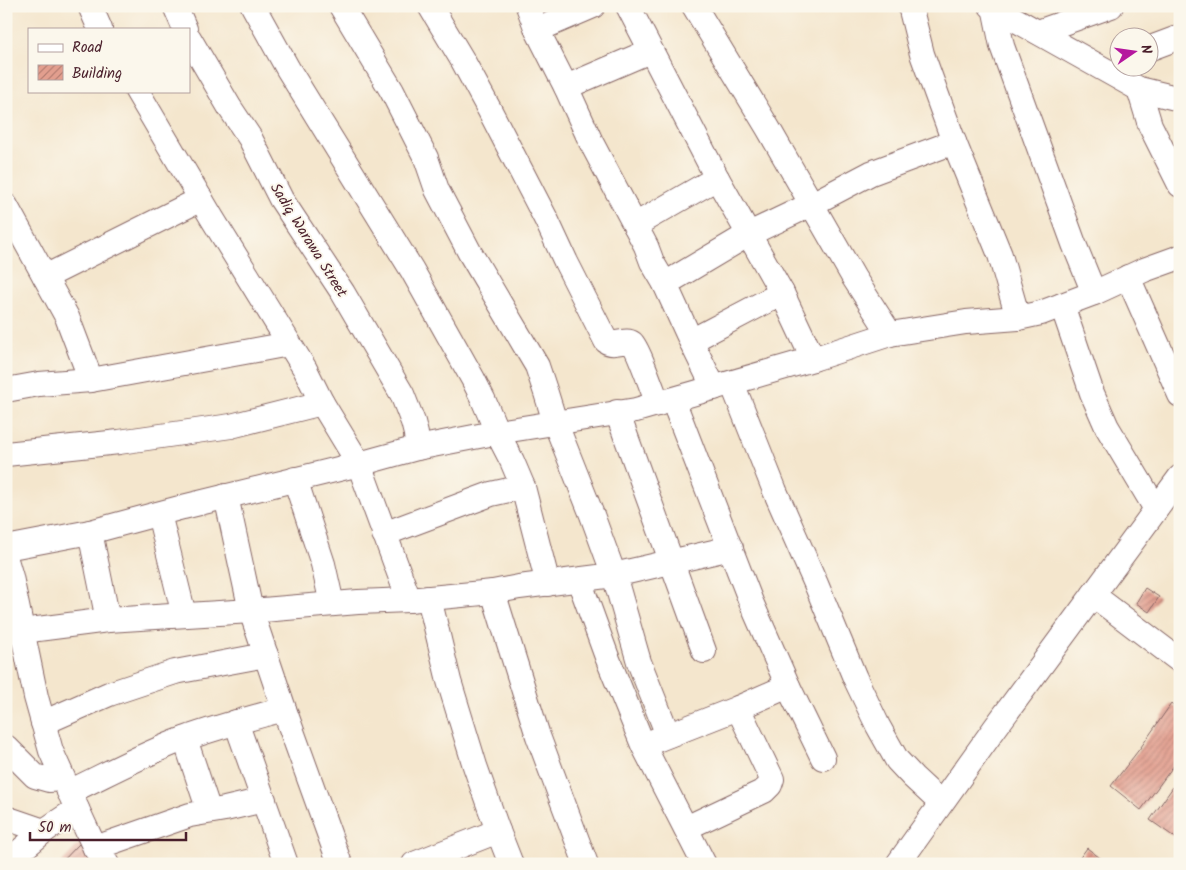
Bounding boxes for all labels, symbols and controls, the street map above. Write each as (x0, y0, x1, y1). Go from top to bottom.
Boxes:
legend (28, 28, 190, 92)
north arrow (1108, 28, 1158, 78)
text: Road (72, 36, 103, 60)
text: N (1134, 43, 1157, 56)
text: Building (72, 62, 122, 86)
street label: Sadiq Warawa Street (263, 179, 353, 303)
scale bar (30, 810, 186, 842)
text: 50 m (38, 816, 72, 840)

